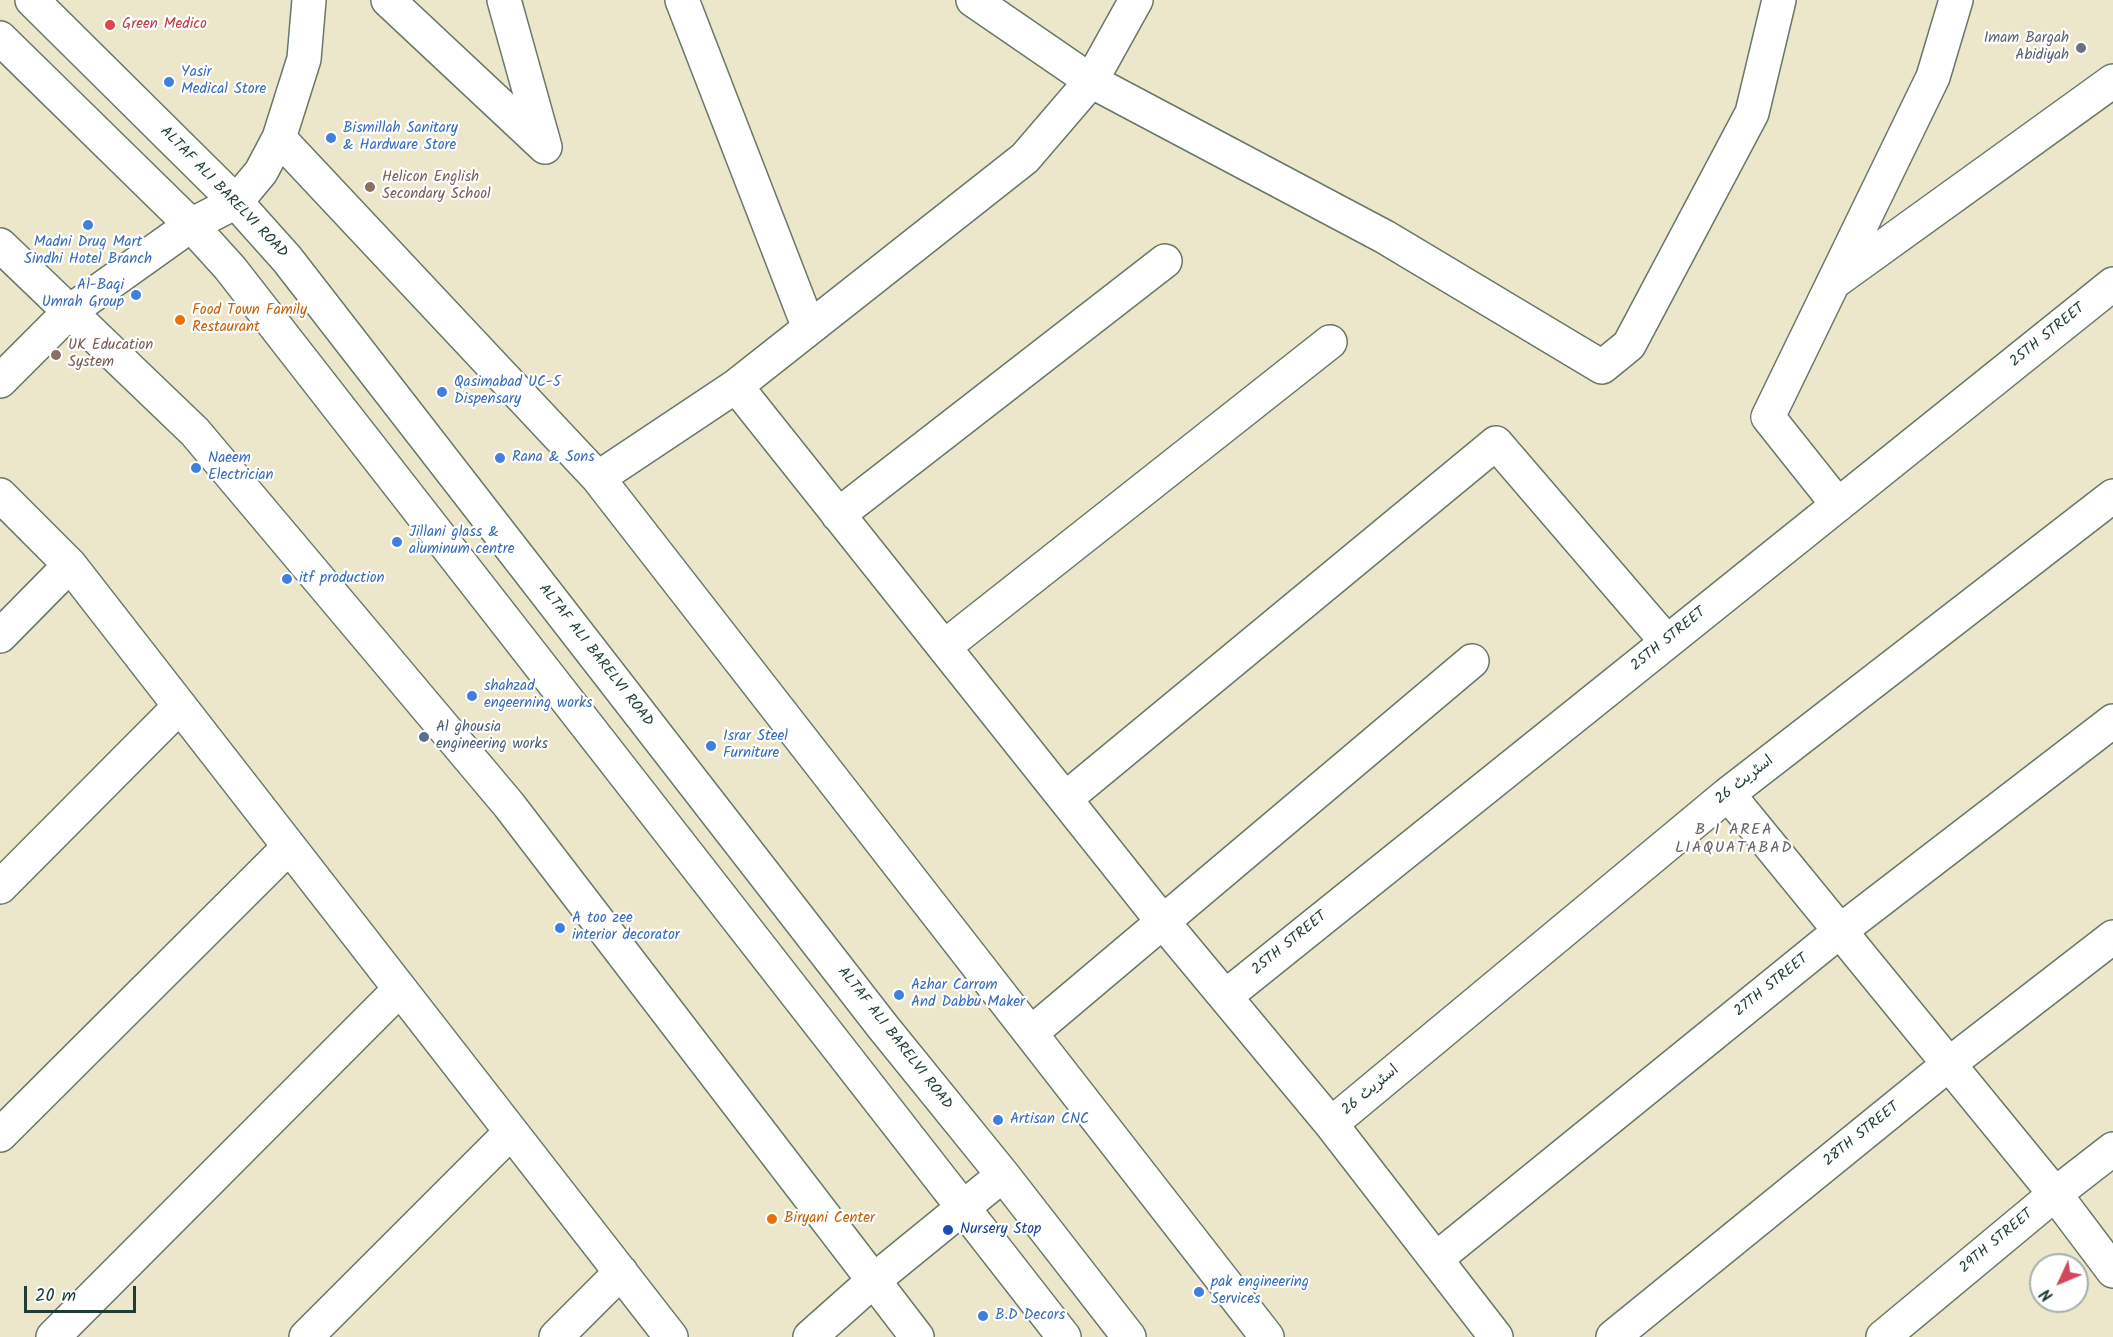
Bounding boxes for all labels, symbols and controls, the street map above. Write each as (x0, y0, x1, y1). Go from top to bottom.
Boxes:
place label: Green Medico (122, 16, 207, 34)
marker: Green Medico (103, 18, 117, 32)
place label: Imam Bargah Abidiyah (1984, 30, 2069, 65)
marker: Imam Bargah Abidiyah (2074, 41, 2088, 55)
place label: Yasir Medical Store (181, 64, 266, 99)
marker: Yasir Medical Store (162, 75, 176, 89)
place label: Bismillah Sanitary & Hardware Store (343, 120, 458, 155)
street label: ALTAF ALI BARELVI ROAD (155, 123, 291, 263)
marker: Bismillah Sanitary & Hardware Store (324, 131, 338, 145)
place label: Helicon English Secondary School (382, 169, 491, 204)
marker: Helicon English Secondary School (363, 180, 377, 194)
marker: Madni Drug Mart Sindhi Hotel Branch (81, 218, 95, 232)
place label: Madni Drug Mart Sindhi Hotel Branch (24, 234, 152, 269)
place label: Al-Baqi Umrah Group (42, 277, 124, 312)
marker: Al-Baqi Umrah Group (129, 288, 143, 302)
street label: 25TH STREET (2007, 300, 2089, 372)
place label: Food Town Family Restaurant (192, 302, 307, 337)
marker: Food Town Family Restaurant (173, 313, 187, 327)
place label: UK Education System (68, 337, 153, 372)
marker: UK Education System (49, 348, 63, 362)
place label: Qasimabad UC-5 Dispensary (454, 374, 561, 409)
marker: Qasimabad UC-5 Dispensary (435, 385, 449, 399)
place label: Rana & Sons (512, 449, 595, 467)
place label: Naeem Electrician (208, 450, 273, 485)
marker: Rana & Sons (493, 451, 507, 465)
marker: Naeem Electrician (189, 461, 203, 475)
place label: Jillani glass & aluminum centre (409, 524, 515, 559)
marker: Jillani glass & aluminum centre (390, 535, 404, 549)
place label: itf production (299, 570, 384, 588)
marker: itf production (280, 572, 294, 586)
street label: ALTAF ALI BARELVI ROAD (534, 581, 656, 731)
street label: 25TH STREET (1628, 604, 1710, 676)
place label: shahzad engeerning works (484, 678, 592, 713)
marker: shahzad engeerning works (465, 689, 479, 703)
place label: Al ghousia engineering works (436, 719, 548, 754)
place label: Israr Steel Furniture (723, 728, 788, 763)
marker: Al ghousia engineering works (417, 730, 431, 744)
marker: Israr Steel Furniture (704, 739, 718, 753)
street label: اسٹریٹ 26 (1712, 753, 1778, 809)
district label: B 1 AREA LIAQUATABAD (1675, 821, 1793, 859)
street label: 25TH STREET (1249, 908, 1331, 980)
place label: A too zee interior decorator (572, 910, 680, 945)
marker: A too zee interior decorator (553, 921, 567, 935)
street label: 27TH STREET (1731, 951, 1813, 1021)
street label: ALTAF ALI BARELVI ROAD (833, 964, 955, 1114)
place label: Azhar Carrom And Dabbu Maker (911, 977, 1025, 1012)
marker: Azhar Carrom And Dabbu Maker (892, 988, 906, 1002)
street label: اسٹریٹ 26 (1339, 1062, 1403, 1120)
street label: 28TH STREET (1821, 1099, 1903, 1171)
place label: Artisan CNC (1010, 1111, 1089, 1129)
marker: Artisan CNC (991, 1113, 1005, 1127)
street label: 29TH STREET (1957, 1206, 2037, 1278)
place label: Biryani Center (784, 1210, 875, 1228)
marker: Biryani Center (765, 1212, 779, 1226)
place label: Nursery Stop (960, 1221, 1041, 1239)
marker: Nursery Stop (941, 1223, 955, 1237)
north arrow (2029, 1253, 2089, 1313)
scale bar (27, 1274, 140, 1312)
place label: pak engineering Services (1211, 1274, 1309, 1309)
text: 20 m (35, 1282, 76, 1311)
text: N (2035, 1282, 2060, 1307)
marker: pak engineering Services (1192, 1285, 1206, 1299)
place label: B.D Decors (995, 1307, 1065, 1325)
marker: B.D Decors (976, 1309, 990, 1323)

